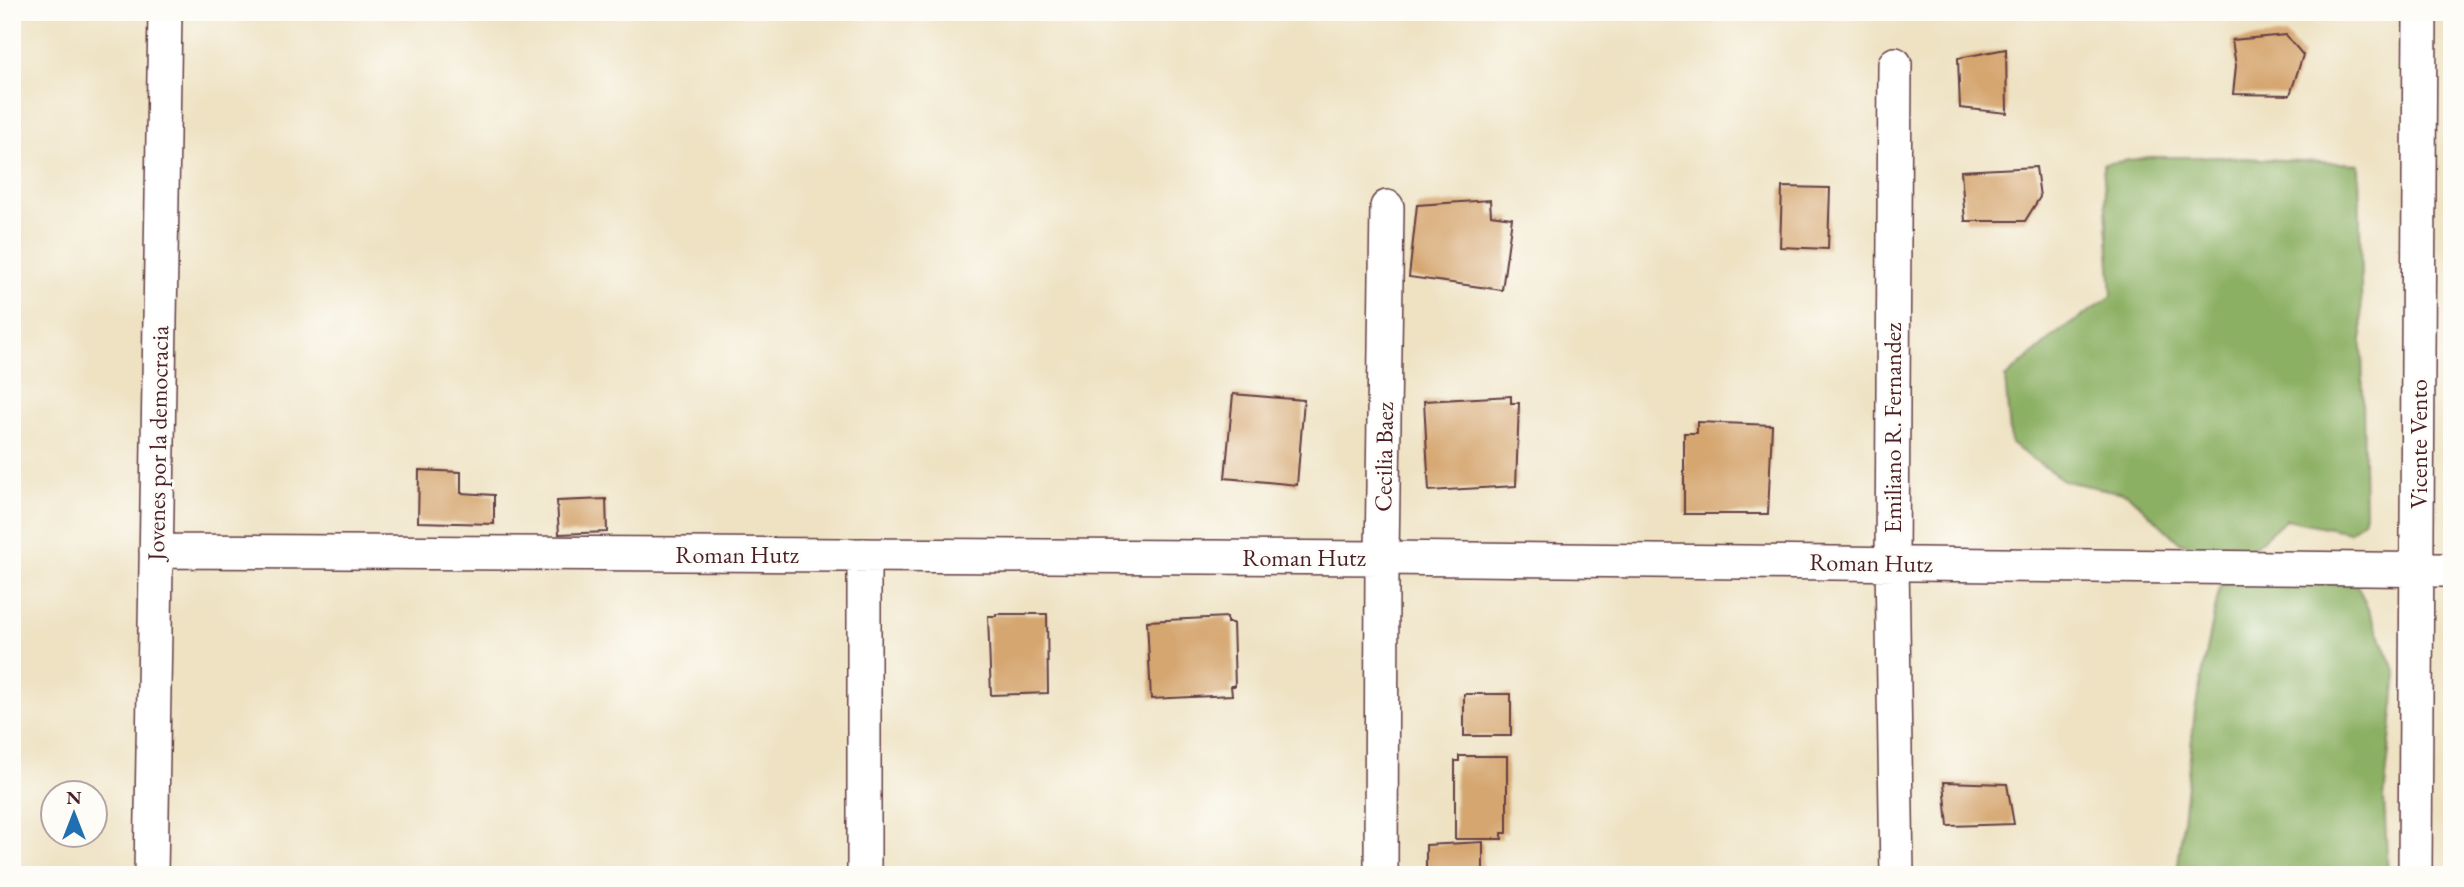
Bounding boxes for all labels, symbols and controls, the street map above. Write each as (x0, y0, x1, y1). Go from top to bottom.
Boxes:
street label: Emiliano R. Fernandez (1877, 323, 1908, 533)
street label: Jovenes por la democracia (140, 325, 175, 563)
street label: Vicente Vento (2403, 379, 2434, 509)
street label: Cecilia Baez (1367, 402, 1400, 512)
street label: Roman Hutz (675, 539, 799, 570)
street label: Roman Hutz (1242, 542, 1366, 573)
street label: Roman Hutz (1809, 546, 1933, 579)
north arrow (38, 778, 108, 848)
text: N (66, 785, 82, 810)

